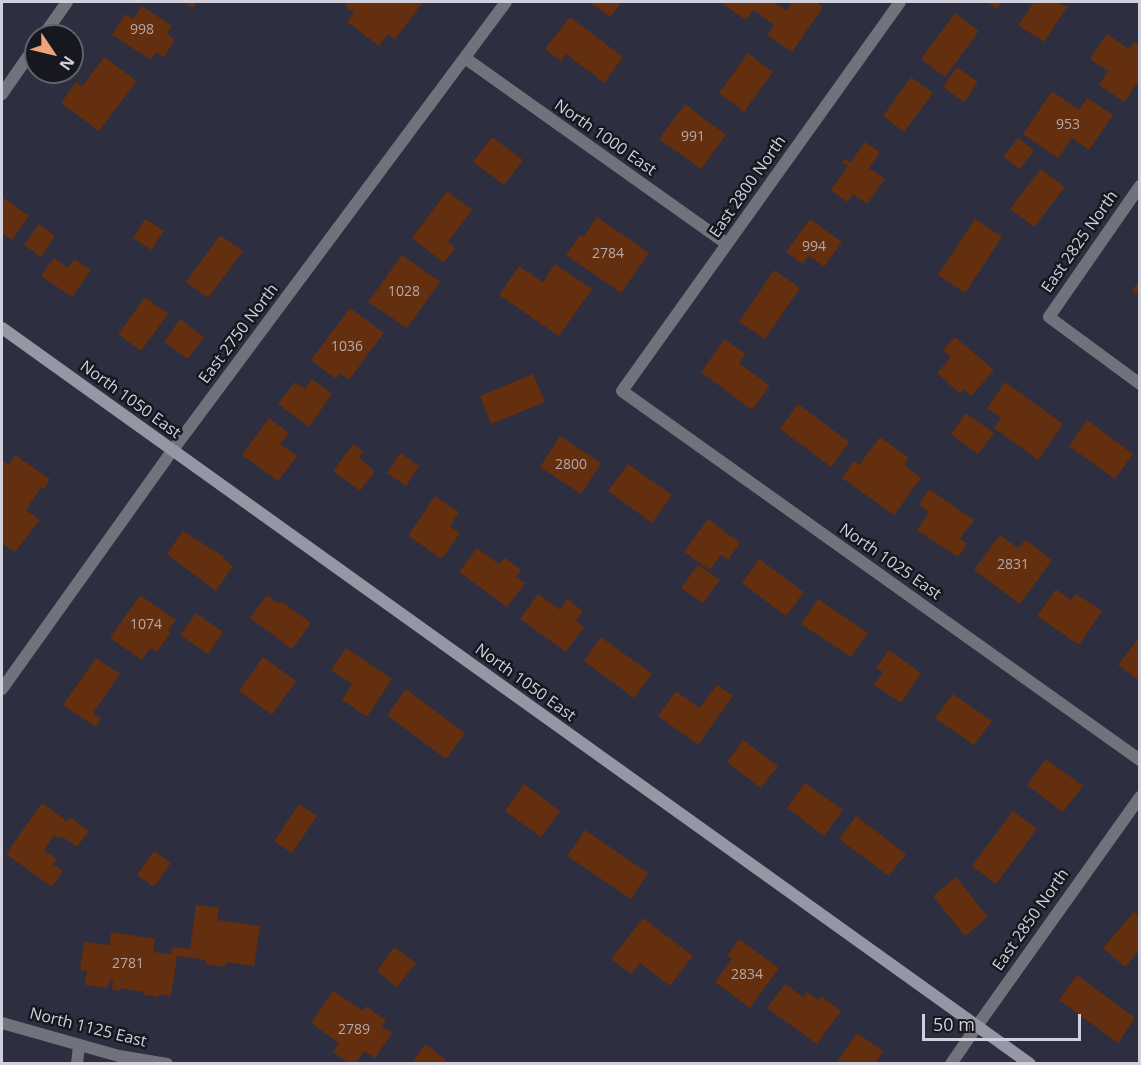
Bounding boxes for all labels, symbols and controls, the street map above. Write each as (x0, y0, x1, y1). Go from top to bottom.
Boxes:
house number: 998 (130, 22, 154, 38)
north arrow (24, 24, 84, 84)
text: N (54, 52, 80, 75)
street label: North 1000 East (550, 96, 660, 180)
house number: 953 (1056, 117, 1080, 133)
house number: 991 (681, 129, 705, 145)
street label: East 2800 North (706, 132, 790, 242)
street label: East 2825 North (1038, 187, 1122, 297)
house number: 994 (802, 239, 826, 255)
house number: 2784 (592, 246, 624, 262)
street label: East 2750 North (195, 280, 283, 388)
house number: 1028 (388, 284, 420, 300)
house number: 1036 (331, 339, 363, 355)
street label: North 1050 East (76, 357, 184, 443)
house number: 2800 (555, 457, 587, 473)
street label: North 1025 East (835, 520, 945, 604)
house number: 2831 (997, 557, 1029, 573)
house number: 1074 (130, 617, 162, 633)
street label: North 1050 East (471, 640, 579, 726)
street label: East 2850 North (989, 865, 1073, 975)
house number: 2781 (112, 956, 144, 972)
house number: 2834 (731, 967, 763, 983)
scale bar (925, 1002, 1084, 1040)
street label: North 1125 East (28, 1004, 148, 1052)
text: 50 m (933, 1012, 975, 1036)
house number: 2789 (338, 1022, 370, 1038)

